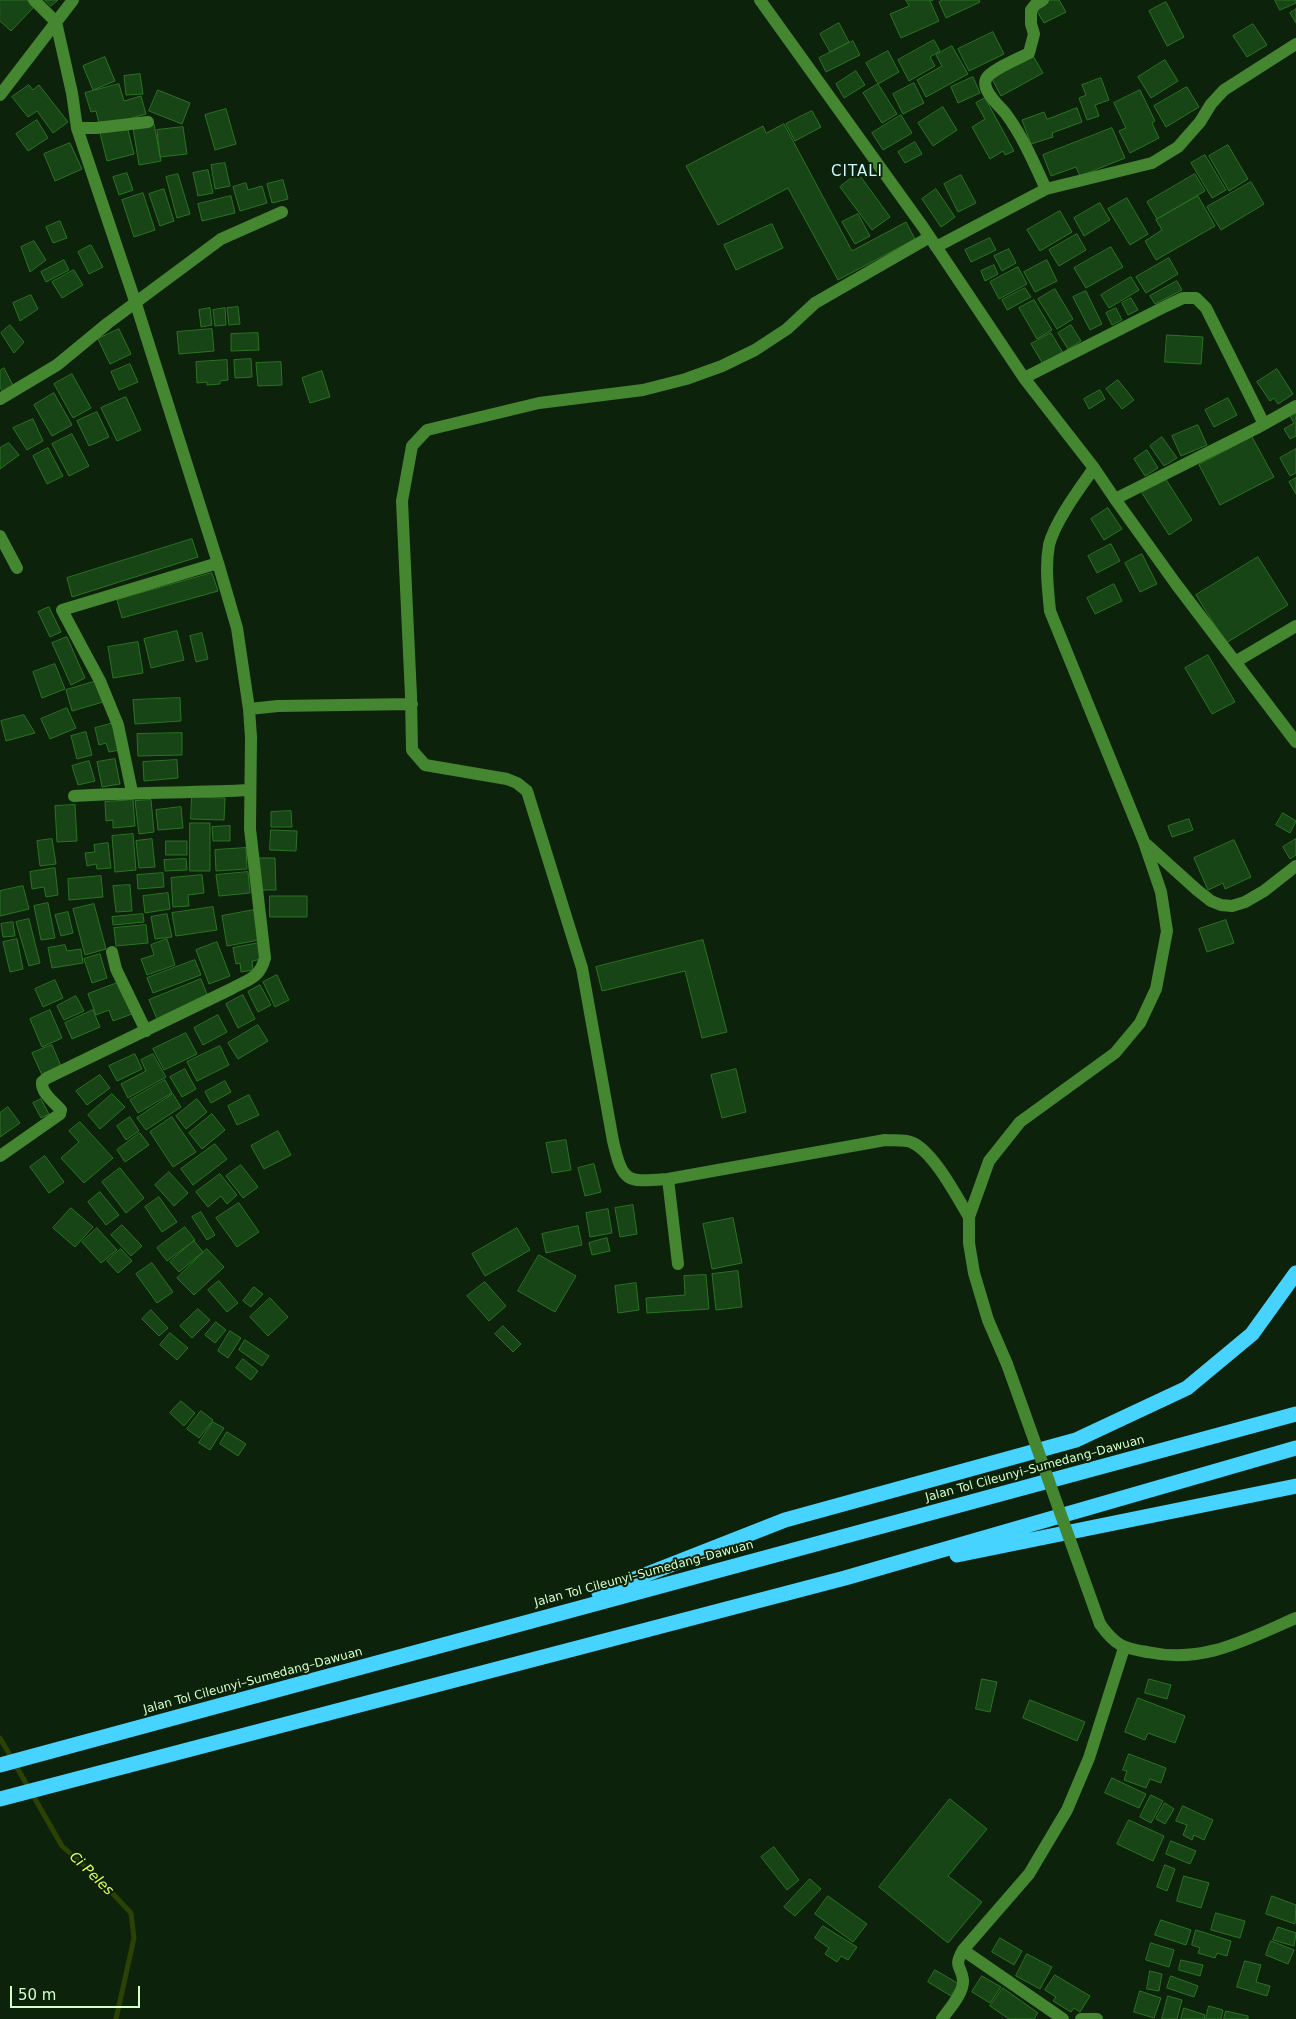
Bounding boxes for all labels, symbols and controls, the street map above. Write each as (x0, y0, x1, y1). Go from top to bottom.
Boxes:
district label: CITALI (830, 163, 884, 181)
street label: Jalan Tol Cileunyi–Sumedang–Dawuan (924, 1433, 1146, 1505)
street label: Jalan Tol Cileunyi–Sumedang–Dawuan (533, 1538, 755, 1610)
street label: Jalan Tol Cileunyi–Sumedang–Dawuan (142, 1645, 364, 1717)
water label: Ci Peles (65, 1849, 117, 1899)
scale bar (12, 1976, 142, 2008)
text: 50 m (18, 1986, 56, 2004)

